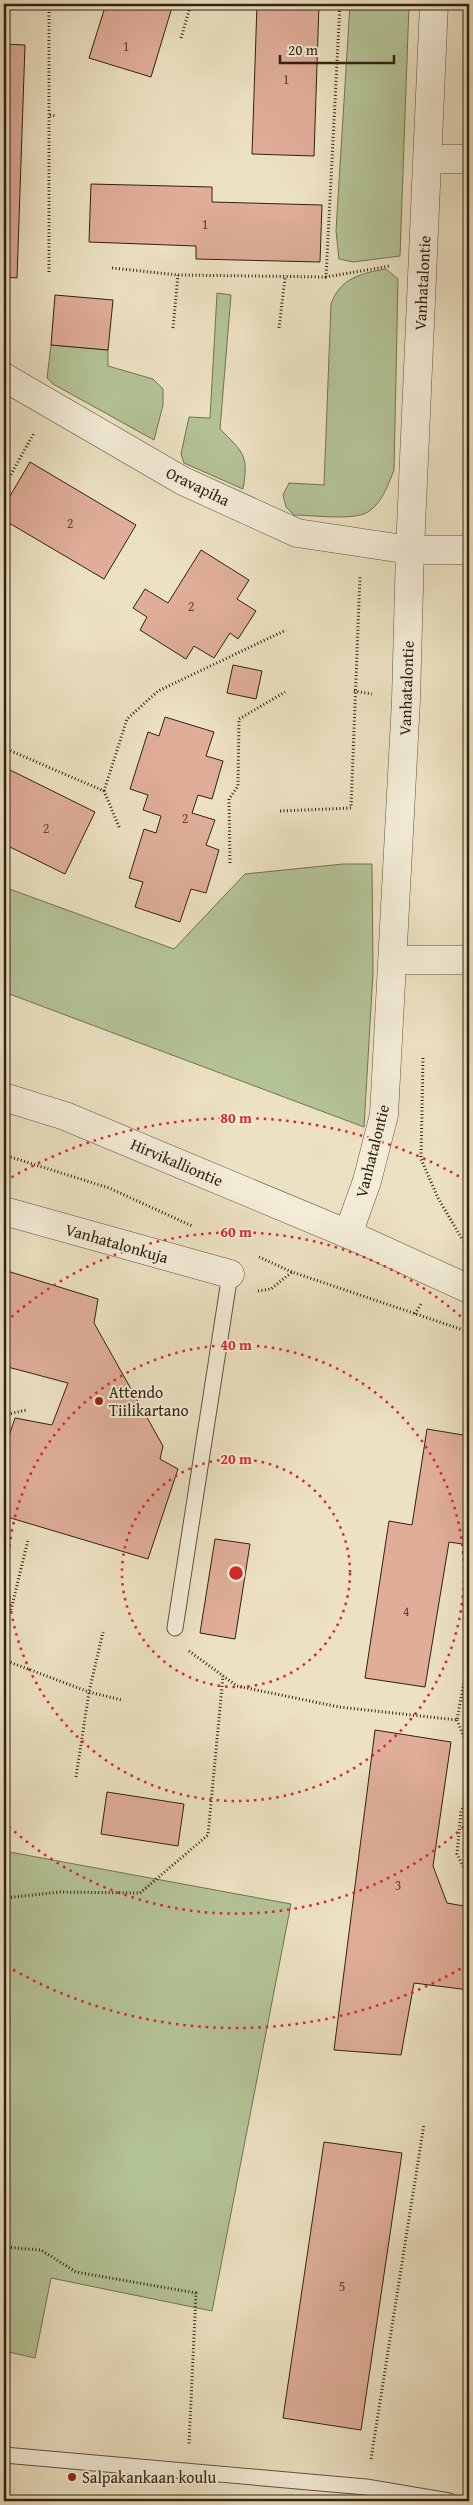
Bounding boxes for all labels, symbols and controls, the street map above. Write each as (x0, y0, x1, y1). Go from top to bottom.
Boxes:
scale bar (280, 32, 394, 64)
house number: 1 (123, 36, 129, 56)
text: 20 m (288, 39, 319, 60)
house number: 1 (283, 69, 289, 89)
house number: 1 (202, 214, 208, 234)
street label: Vanhatalontie (408, 235, 436, 331)
street label: Oravapiha (162, 460, 234, 512)
house number: 2 (67, 513, 73, 533)
house number: 2 (188, 596, 194, 616)
street label: Vanhatalontie (392, 640, 420, 736)
house number: 2 (182, 808, 188, 828)
house number: 2 (43, 818, 49, 838)
street label: Vanhatalontie (349, 1102, 395, 1200)
text: 80 m (220, 1107, 252, 1128)
street label: Hirvikalliontie (127, 1132, 227, 1192)
street label: Vanhatalonkuja (63, 1217, 172, 1269)
text: 60 m (220, 1221, 252, 1242)
text: 40 m (220, 1334, 252, 1355)
place label: Attendo Tiilikartano (109, 1380, 189, 1422)
marker: Attendo Tiilikartano (93, 1395, 105, 1407)
text: 20 m (220, 1448, 252, 1469)
centre of rings (227, 1564, 245, 1582)
house number: 4 (403, 1601, 410, 1621)
house number: 3 (395, 1875, 401, 1895)
house number: 5 (339, 2276, 345, 2296)
place label: Salpakankaan koulu (82, 2465, 217, 2489)
marker: Salpakankaan koulu (66, 2471, 78, 2483)

